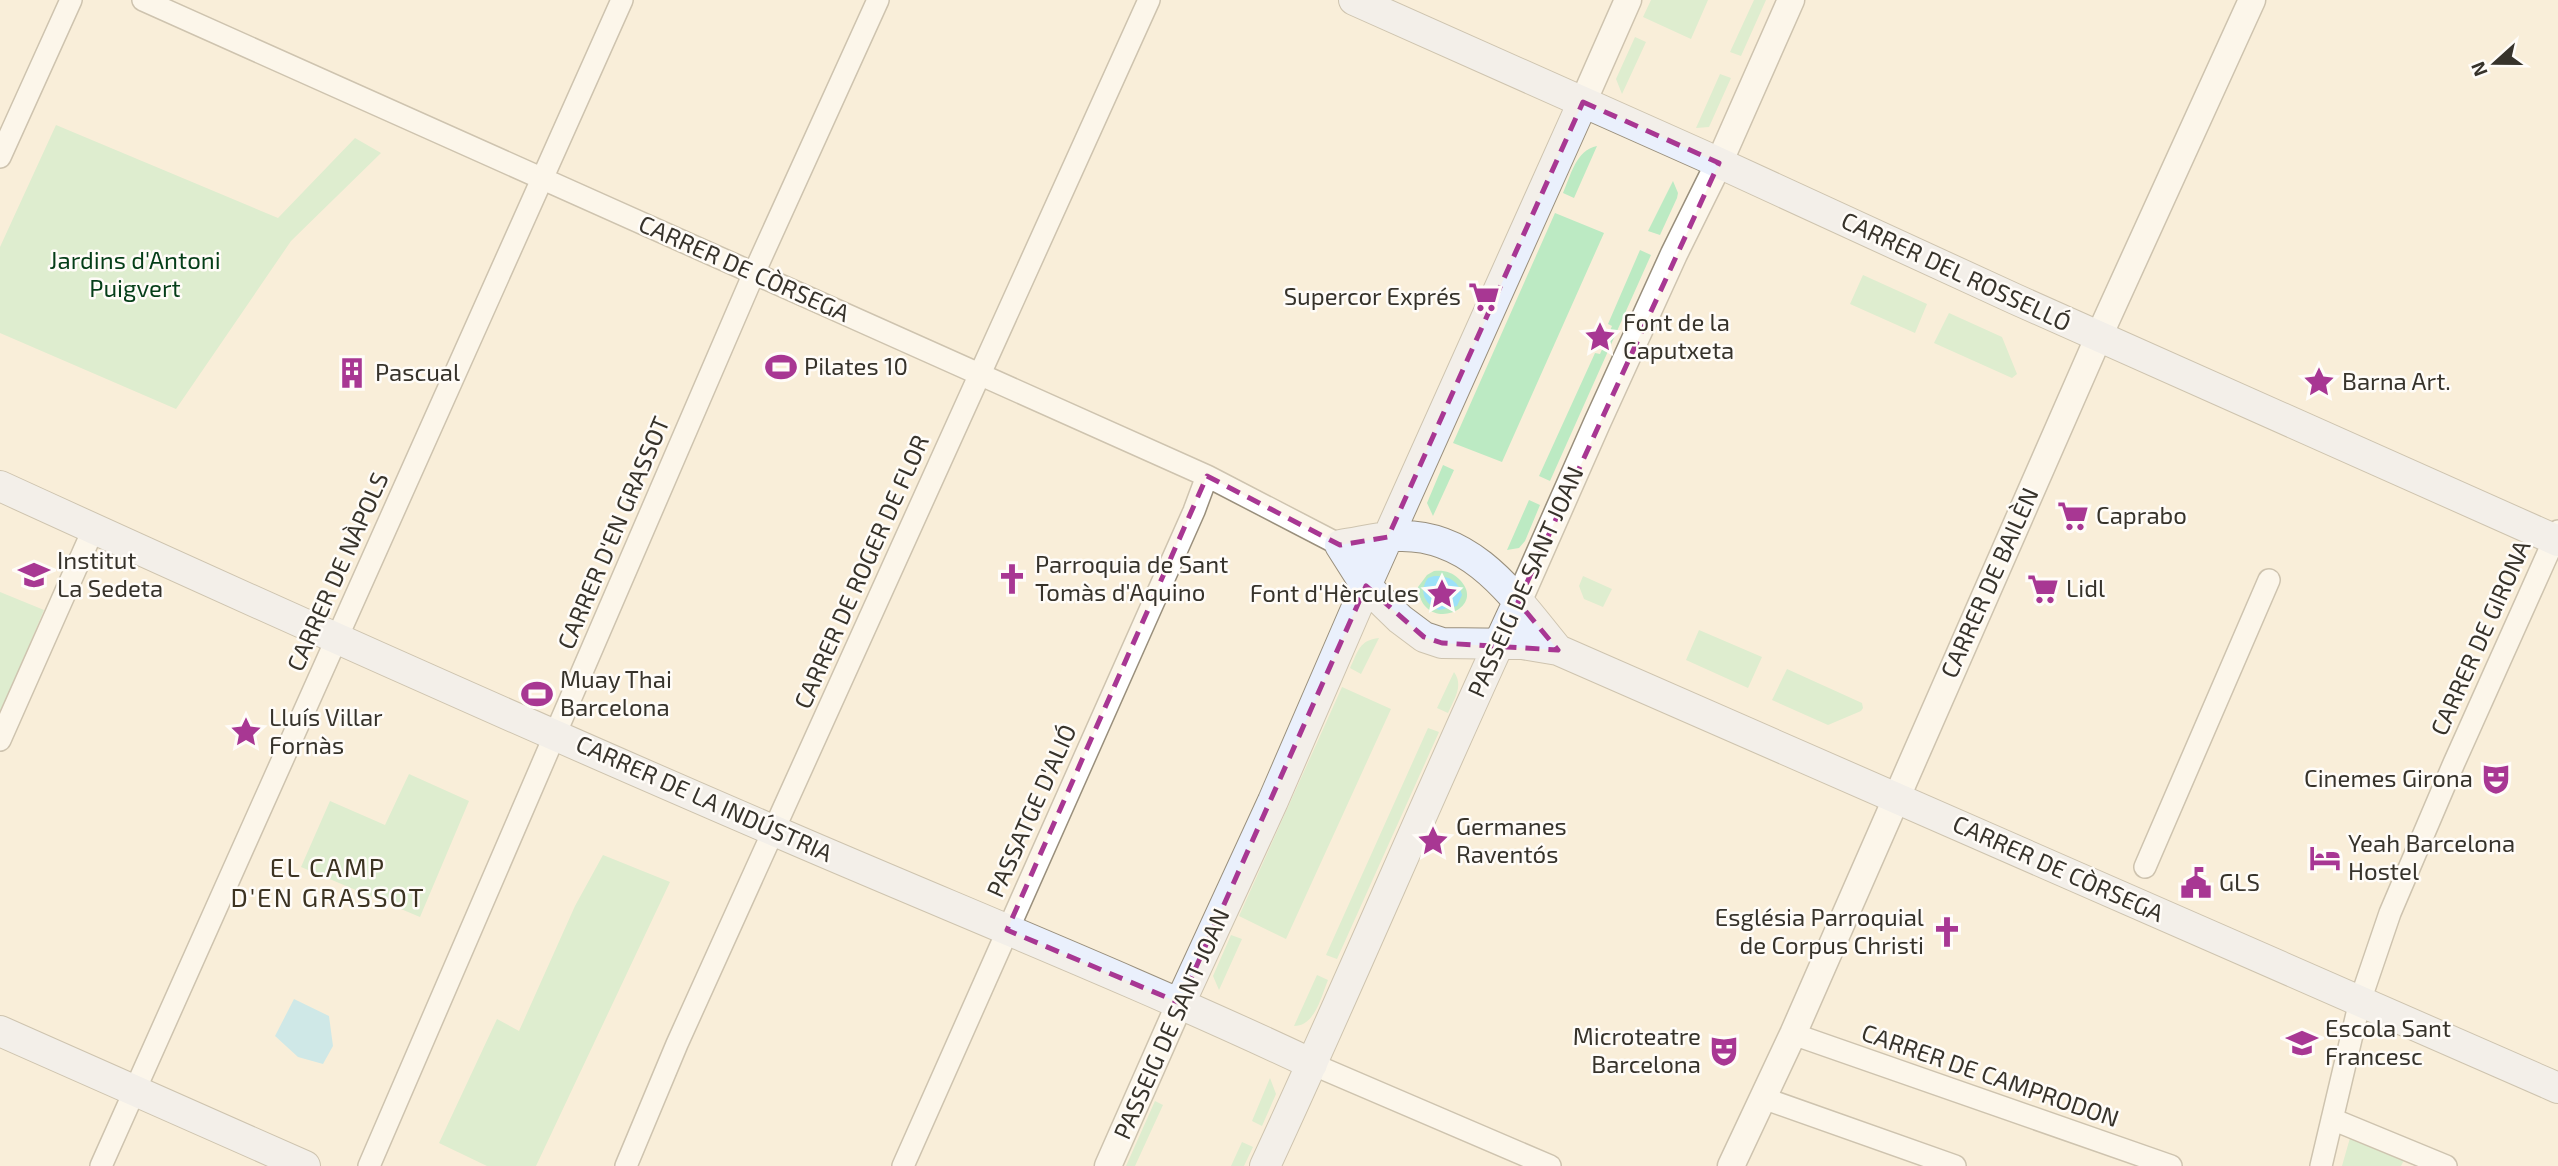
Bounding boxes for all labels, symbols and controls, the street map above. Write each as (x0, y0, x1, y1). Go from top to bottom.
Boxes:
north arrow (2460, 28, 2530, 98)
text: N (2465, 59, 2492, 80)
street label: CARRER DEL ROSSELLÓ (1837, 205, 2076, 337)
street label: CARRER DE CÒRSEGA (635, 208, 855, 327)
park label: Jardins d'Antoni Puigvert (49, 245, 221, 302)
supermarket icon: Supercor Exprés (1467, 280, 1501, 314)
place label: Supercor Exprés (1284, 281, 1461, 310)
place label: Font de la Caputxeta (1623, 307, 1734, 364)
place icon: Font de la Caputxeta (1583, 320, 1617, 354)
sports icon: Pilates 10 (764, 350, 798, 384)
place label: Pilates 10 (804, 351, 908, 380)
building icon: Pascual (335, 356, 369, 390)
place label: Pascual (375, 357, 460, 386)
place icon: Barna Art. (2302, 365, 2336, 399)
place label: Barna Art. (2342, 366, 2451, 395)
street label: CARRER D'EN GRASSOT (550, 412, 675, 653)
street label: CARRER DE ROGER DE FLOR (787, 430, 934, 713)
street label: PASSEIG DE SANT JOAN (1461, 461, 1589, 701)
street label: CARRER DE NÀPOLS (280, 468, 393, 675)
street label: CARRER DE BAILÈN (1934, 483, 2044, 682)
supermarket icon: Caprabo (2056, 499, 2090, 533)
place label: Caprabo (2096, 500, 2187, 529)
street label: CARRER DE GIRONA (2424, 535, 2536, 740)
place label: Institut La Sedeta (57, 545, 163, 602)
place label: Parroquia de Sant Tomàs d'Aquino (1035, 549, 1228, 606)
school or university icon: Institut La Sedeta (17, 558, 51, 592)
church icon: Parroquia de Sant Tomàs d'Aquino (995, 562, 1029, 596)
supermarket icon: Lidl (2026, 572, 2060, 606)
place label: Lidl (2066, 573, 2105, 602)
place icon: Font d'Hèrcules (1425, 577, 1459, 611)
place label: Font d'Hèrcules (1250, 578, 1419, 607)
place label: Muay Thai Barcelona (560, 664, 672, 721)
sports icon: Muay Thai Barcelona (520, 677, 554, 711)
place label: Lluís Villar Fornàs (269, 702, 383, 759)
place icon: Lluís Villar Fornàs (229, 715, 263, 749)
street label: PASSATGE D'ALIÓ (980, 720, 1082, 901)
street label: CARRER DE LA INDÚSTRIA (572, 728, 837, 867)
theatre icon: Cinemes Girona (2479, 762, 2513, 796)
place label: Cinemes Girona (2304, 763, 2473, 792)
street label: CARRER DE CÒRSEGA (1949, 808, 2169, 927)
place label: Germanes Raventós (1456, 811, 1567, 868)
place icon: Germanes Raventós (1416, 824, 1450, 858)
place label: Yeah Barcelona Hostel (2348, 828, 2515, 885)
hotel icon: Yeah Barcelona Hostel (2308, 841, 2342, 875)
district label: EL CAMP D'EN GRASSOT (230, 851, 426, 912)
public building icon: GLS (2179, 866, 2213, 900)
place label: GLS (2219, 867, 2260, 896)
place label: Església Parroquial de Corpus Christi (1715, 902, 1924, 959)
street label: PASSEIG DE SANT JOAN (1107, 903, 1235, 1143)
church icon: Església Parroquial de Corpus Christi (1930, 915, 1964, 949)
place label: Escola Sant Francesc (2325, 1013, 2451, 1070)
street label: CARRER DE CAMPRODON (1858, 1017, 2123, 1132)
place label: Microteatre Barcelona (1573, 1021, 1701, 1078)
school or university icon: Escola Sant Francesc (2285, 1026, 2319, 1060)
theatre icon: Microteatre Barcelona (1707, 1034, 1741, 1068)

